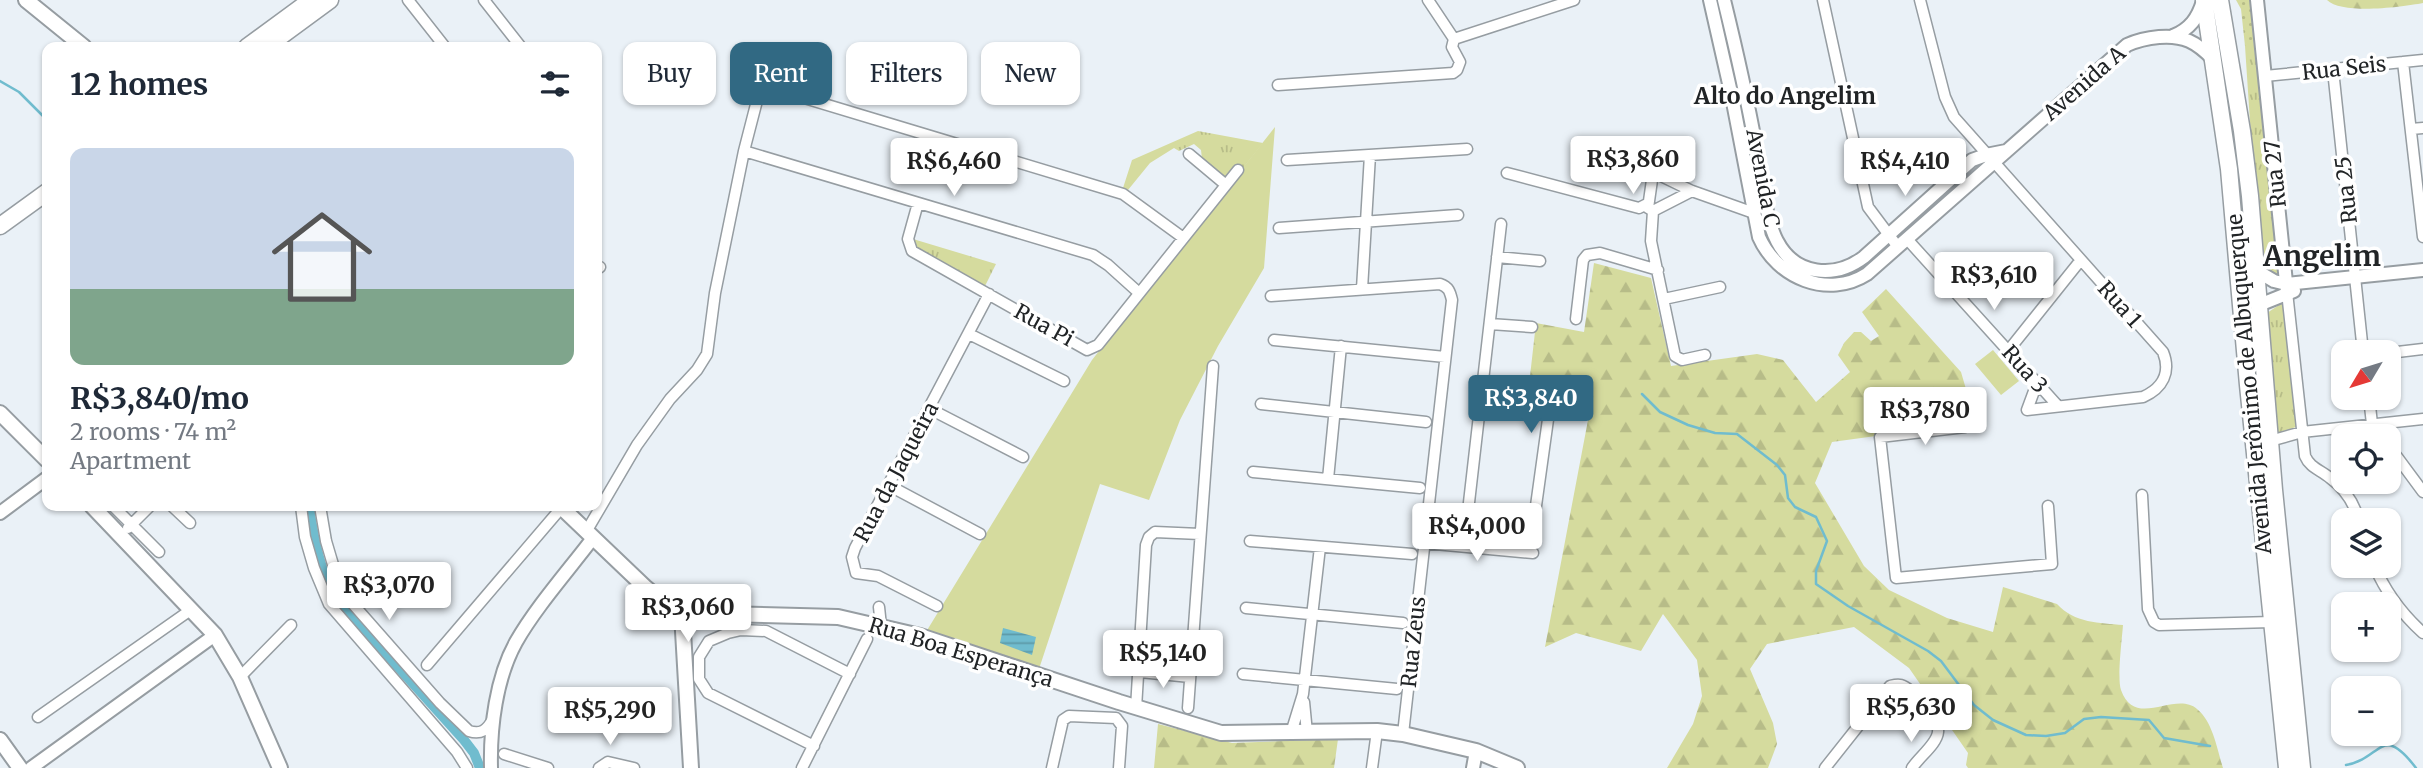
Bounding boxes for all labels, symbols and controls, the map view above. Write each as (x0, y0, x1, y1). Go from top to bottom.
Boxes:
street label: Avenida A (2036, 40, 2131, 127)
chip: Buy (623, 42, 716, 105)
chip: Rent (730, 42, 832, 105)
chip: Filters (846, 42, 967, 105)
chip: New (981, 42, 1080, 105)
street label: Rua Seis (2301, 50, 2387, 86)
text: 12 homes (70, 65, 208, 103)
icon: filters (536, 65, 574, 103)
district label: Alto do Angelim (1693, 81, 1876, 110)
street label: Avenida C (1740, 126, 1786, 229)
pin: R$3,860 (1568, 136, 1698, 196)
pin: R$6,460 (889, 138, 1019, 198)
pin: R$4,410 (1840, 138, 1970, 198)
street label: Rua 27 (2258, 139, 2292, 209)
text: R$3,860 (1586, 144, 1680, 173)
text: R$6,460 (907, 146, 1001, 175)
text: R$4,410 (1860, 146, 1950, 175)
street label: Rua 25 (2329, 155, 2363, 225)
icon: home (259, 194, 385, 320)
street label: Avenida Jerônimo de Albuquerque (2221, 213, 2277, 556)
district label: Angelim (2262, 238, 2381, 274)
pin: R$3,610 (1929, 252, 2059, 312)
text: R$3,610 (1950, 260, 2038, 289)
street label: Rua 1 (2092, 275, 2148, 333)
street label: Rua Pi (1009, 298, 1079, 352)
street label: Rua 3 (1996, 339, 2054, 399)
north arrow (2331, 340, 2401, 410)
map controls (2331, 340, 2401, 746)
pin: R$3,840 (1466, 376, 1596, 435)
text: R$3,840/mo (70, 379, 249, 417)
text: R$3,840 (1484, 383, 1578, 412)
pin: R$3,780 (1860, 388, 1990, 447)
text: R$3,780 (1880, 395, 1970, 424)
street label: Rua da Jaqueira (848, 397, 944, 547)
text: 2 rooms · 74 m² (70, 417, 236, 446)
button: locate (2331, 424, 2401, 494)
text: Apartment (70, 446, 191, 475)
pin: R$4,000 (1412, 504, 1542, 563)
button: layers (2331, 508, 2401, 578)
text: R$4,000 (1428, 511, 1526, 540)
pin: R$3,070 (324, 562, 454, 622)
text: R$3,070 (343, 570, 435, 599)
pin: R$3,060 (623, 584, 753, 644)
text: R$3,060 (641, 592, 735, 621)
button: + (2331, 592, 2401, 662)
street label: Rua Zeus (1395, 595, 1431, 689)
street label: Rua Boa Esperança (865, 611, 1057, 693)
pin: R$5,140 (1098, 630, 1228, 690)
text: R$5,140 (1119, 638, 1207, 667)
button: − (2331, 676, 2401, 746)
pin: R$5,630 (1846, 684, 1976, 744)
pin: R$5,290 (545, 688, 675, 747)
text: R$5,630 (1866, 692, 1956, 721)
text: R$5,290 (564, 695, 656, 724)

